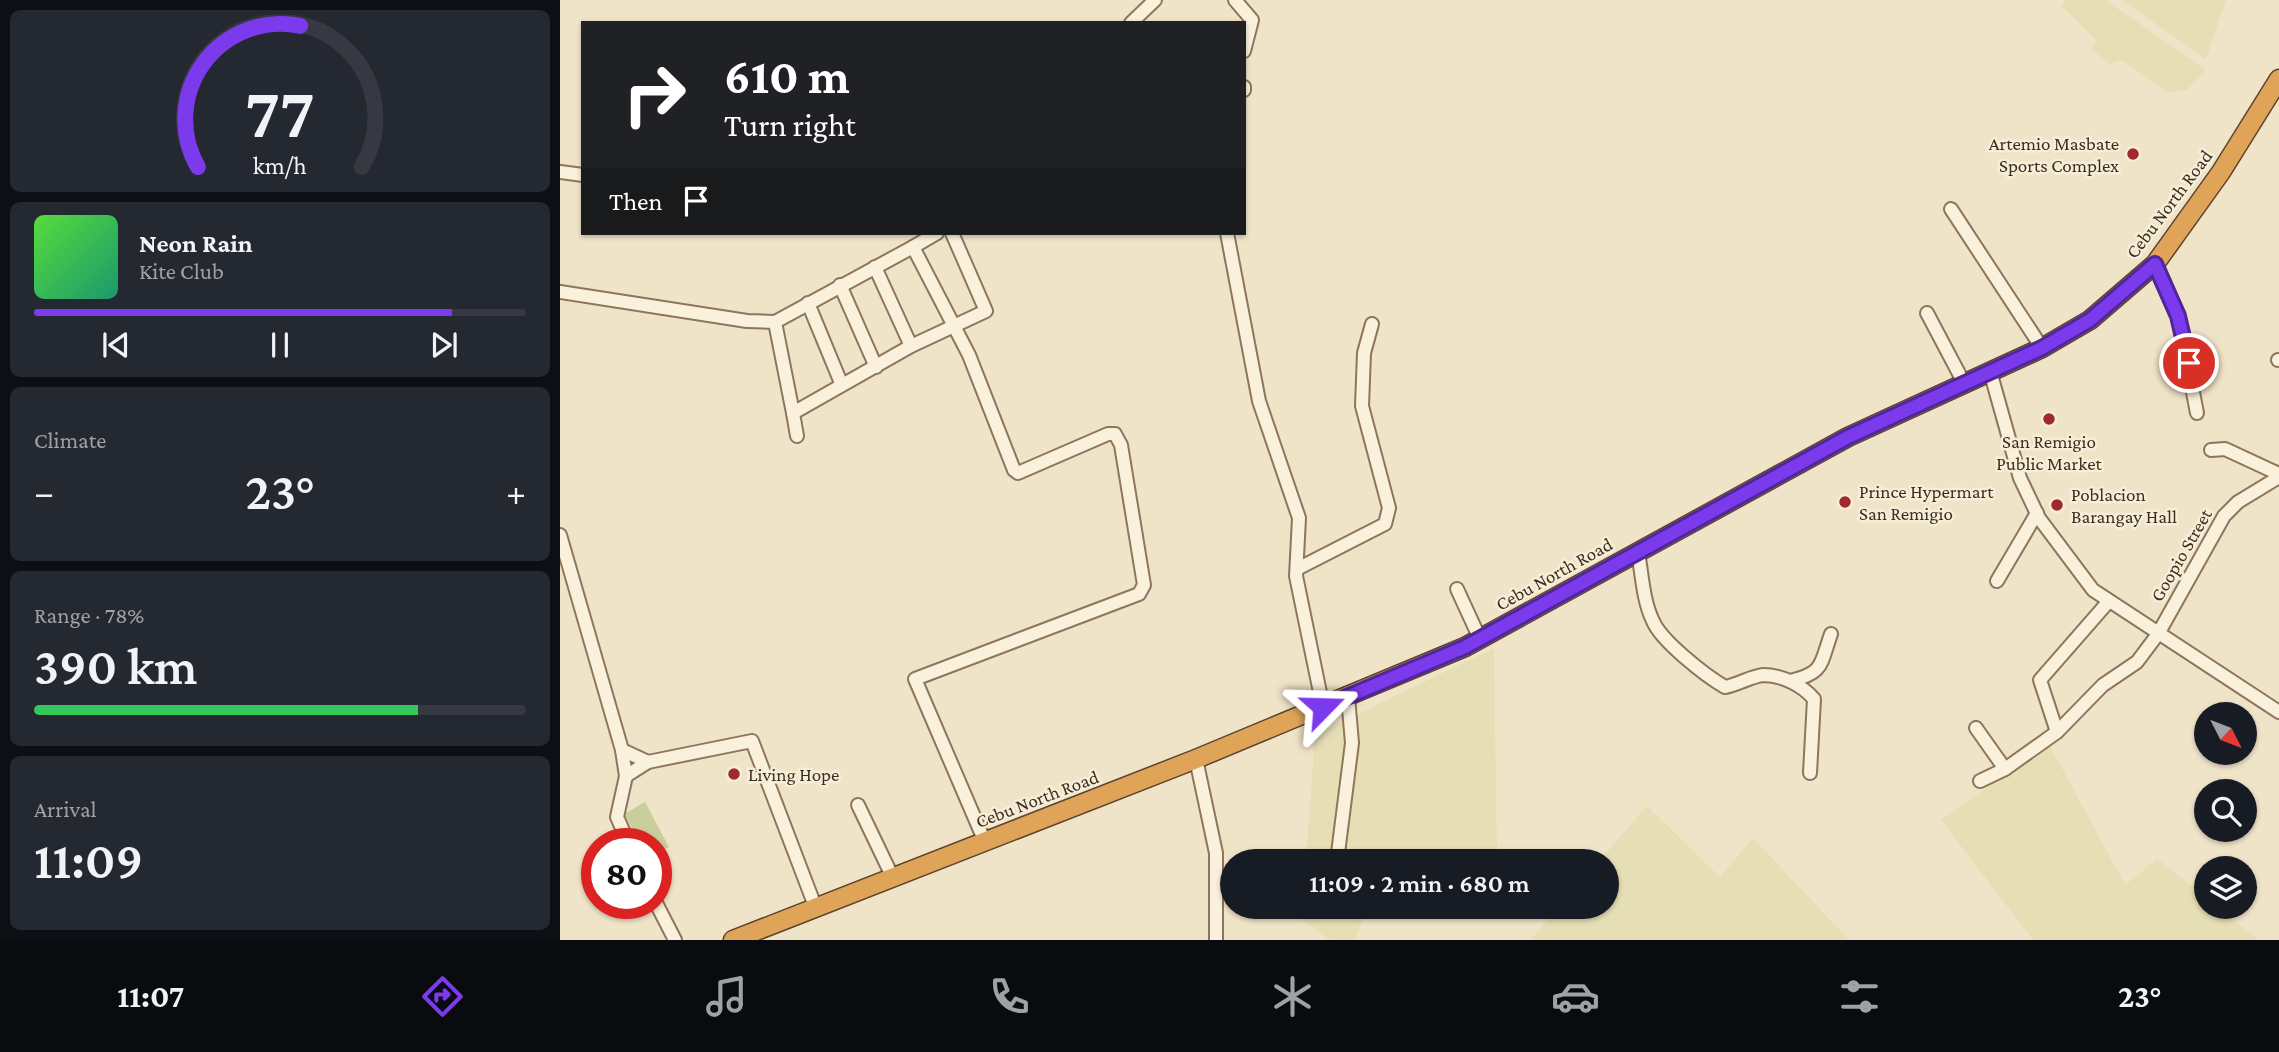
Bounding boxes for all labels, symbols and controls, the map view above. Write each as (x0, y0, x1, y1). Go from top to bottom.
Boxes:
icon: right (609, 49, 700, 140)
text: 610 m (724, 49, 850, 104)
text: 77 (245, 72, 315, 153)
text: Turn right (724, 107, 856, 143)
place label: Artemio Masbate Sports Complex (1989, 133, 2119, 176)
street label: Cebu North Road (2122, 146, 2216, 262)
marker: Artemio Masbate Sports Complex (2125, 146, 2141, 162)
text: km/h (253, 152, 307, 179)
icon: arrive (677, 182, 715, 220)
text: Then (609, 187, 663, 216)
text: Neon Rain (139, 229, 253, 258)
text: Kite Club (139, 258, 224, 284)
icon: previous (97, 326, 135, 364)
icon: pause (261, 326, 299, 364)
icon: next (425, 326, 463, 364)
pin (2159, 333, 2219, 393)
icon: arrive (2170, 344, 2208, 382)
marker: San Remigio Public Market (2041, 411, 2057, 427)
text: Climate (34, 427, 106, 453)
place label: San Remigio Public Market (1996, 431, 2102, 474)
text: 23° (245, 462, 315, 520)
text: − (34, 471, 54, 513)
text: + (506, 471, 526, 513)
place label: Prince Hypermart San Remigio (1859, 481, 1994, 524)
place label: Poblacion Barangay Hall (2071, 484, 2177, 527)
marker: Prince Hypermart San Remigio (1837, 494, 1853, 510)
marker: Poblacion Barangay Hall (2049, 497, 2065, 513)
street label: Goopio Street (2146, 504, 2216, 605)
street label: Cebu North Road (1492, 533, 1616, 615)
text: Range · 78% (34, 602, 144, 628)
text: 390 km (34, 637, 197, 695)
position arrow (1286, 670, 1360, 744)
north arrow (2194, 702, 2258, 765)
map controls (2194, 702, 2257, 919)
place label: Living Hope (748, 764, 839, 785)
marker: Living Hope (726, 766, 742, 782)
street label: Cebu North Road (973, 766, 1101, 832)
button: search (2194, 779, 2257, 842)
text: Arrival (34, 796, 97, 822)
speed limit sign: 80 (581, 828, 672, 919)
text: 11:09 (34, 831, 143, 889)
button: layers (2194, 856, 2257, 919)
text: 11:09 · 2 min · 680 m (1309, 869, 1530, 898)
icon: directions (418, 972, 467, 1021)
icon: music (702, 972, 751, 1021)
icon: phone (985, 972, 1034, 1021)
icon: climate (1268, 972, 1317, 1021)
icon: car (1551, 972, 1600, 1021)
icon: filters (1835, 972, 1884, 1021)
text: 11:07 (117, 978, 184, 1014)
text: 23° (2118, 978, 2162, 1014)

